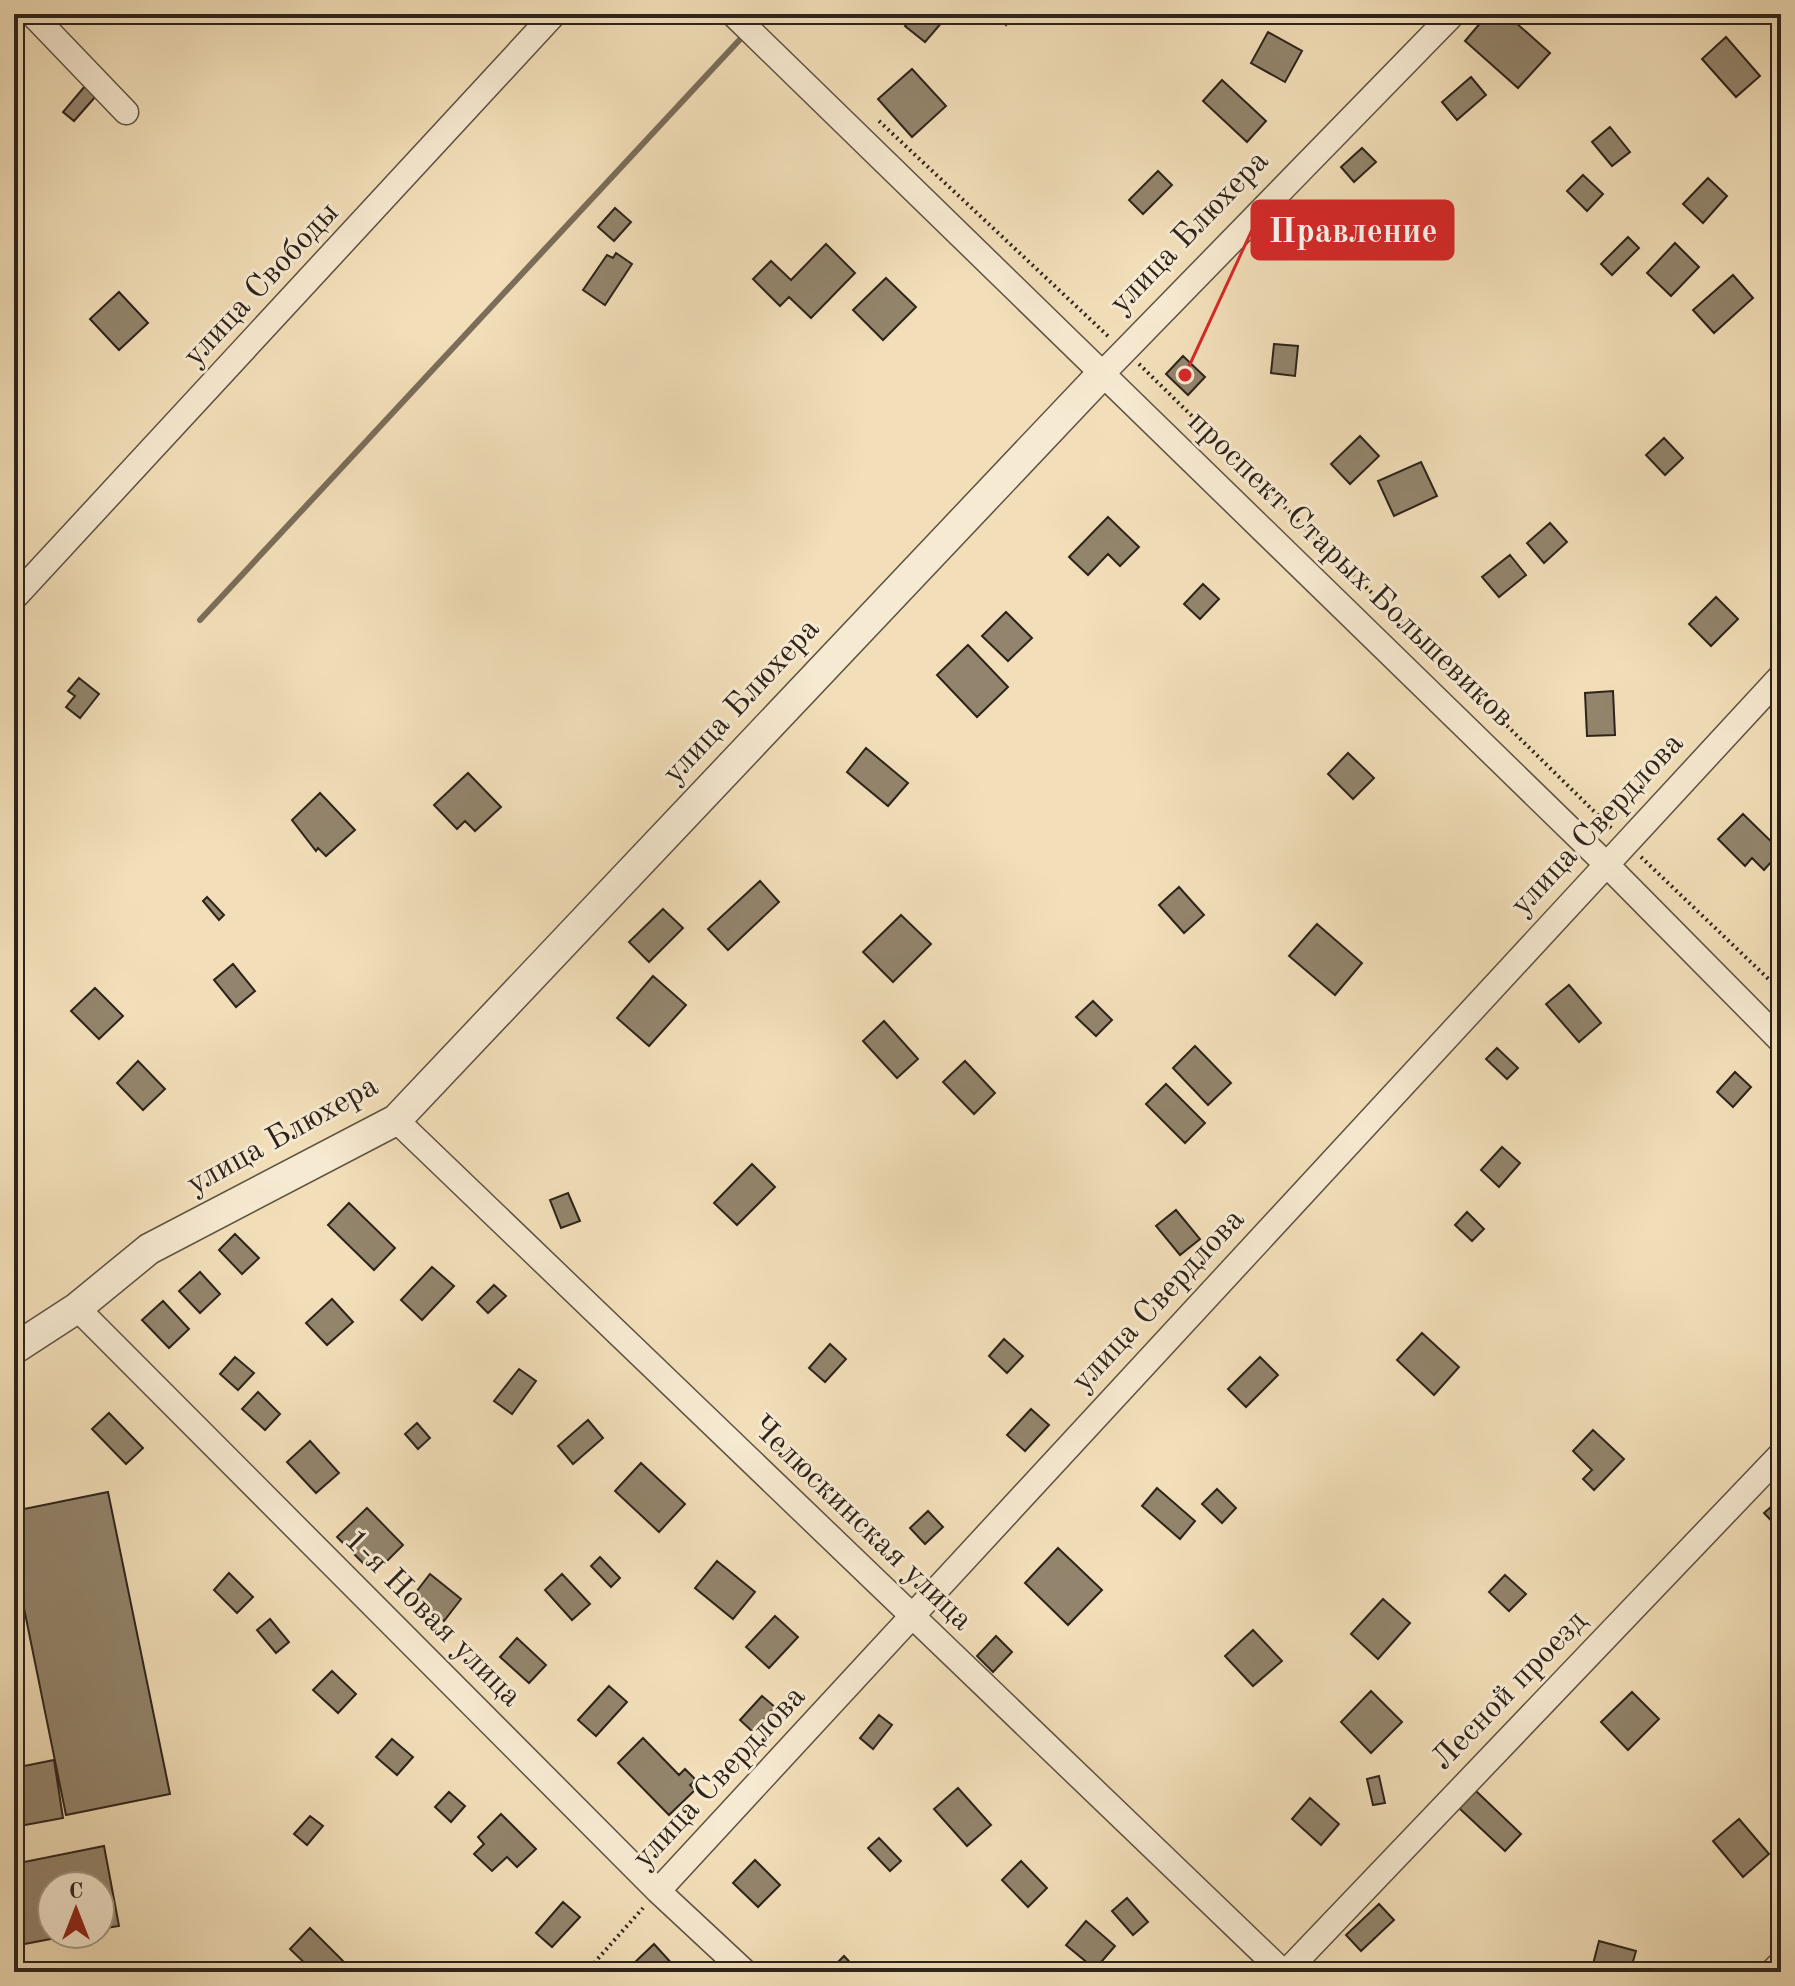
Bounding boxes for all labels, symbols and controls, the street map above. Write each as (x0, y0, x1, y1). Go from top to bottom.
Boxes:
street label: улица Блюхера (1104, 145, 1276, 321)
street label: улица Свободы (178, 197, 346, 373)
callout: Правление (1252, 201, 1453, 259)
text: Правление (1269, 216, 1437, 250)
street label: проспект Старых Большевиков (1181, 406, 1519, 734)
street label: улица Блюхера (658, 613, 826, 791)
street label: улица Свердлова (1506, 727, 1691, 923)
street label: улица Блюхера (182, 1070, 384, 1202)
street label: улица Свердлова (1067, 1203, 1252, 1399)
street label: Челюскинская улица (744, 1411, 978, 1638)
street label: 1-я Новая улица (337, 1524, 527, 1714)
street label: Лесной проезд (1426, 1605, 1594, 1777)
street label: улица Свердлова (628, 1680, 813, 1876)
north arrow (36, 1870, 116, 1950)
text: С (69, 1881, 83, 1903)

